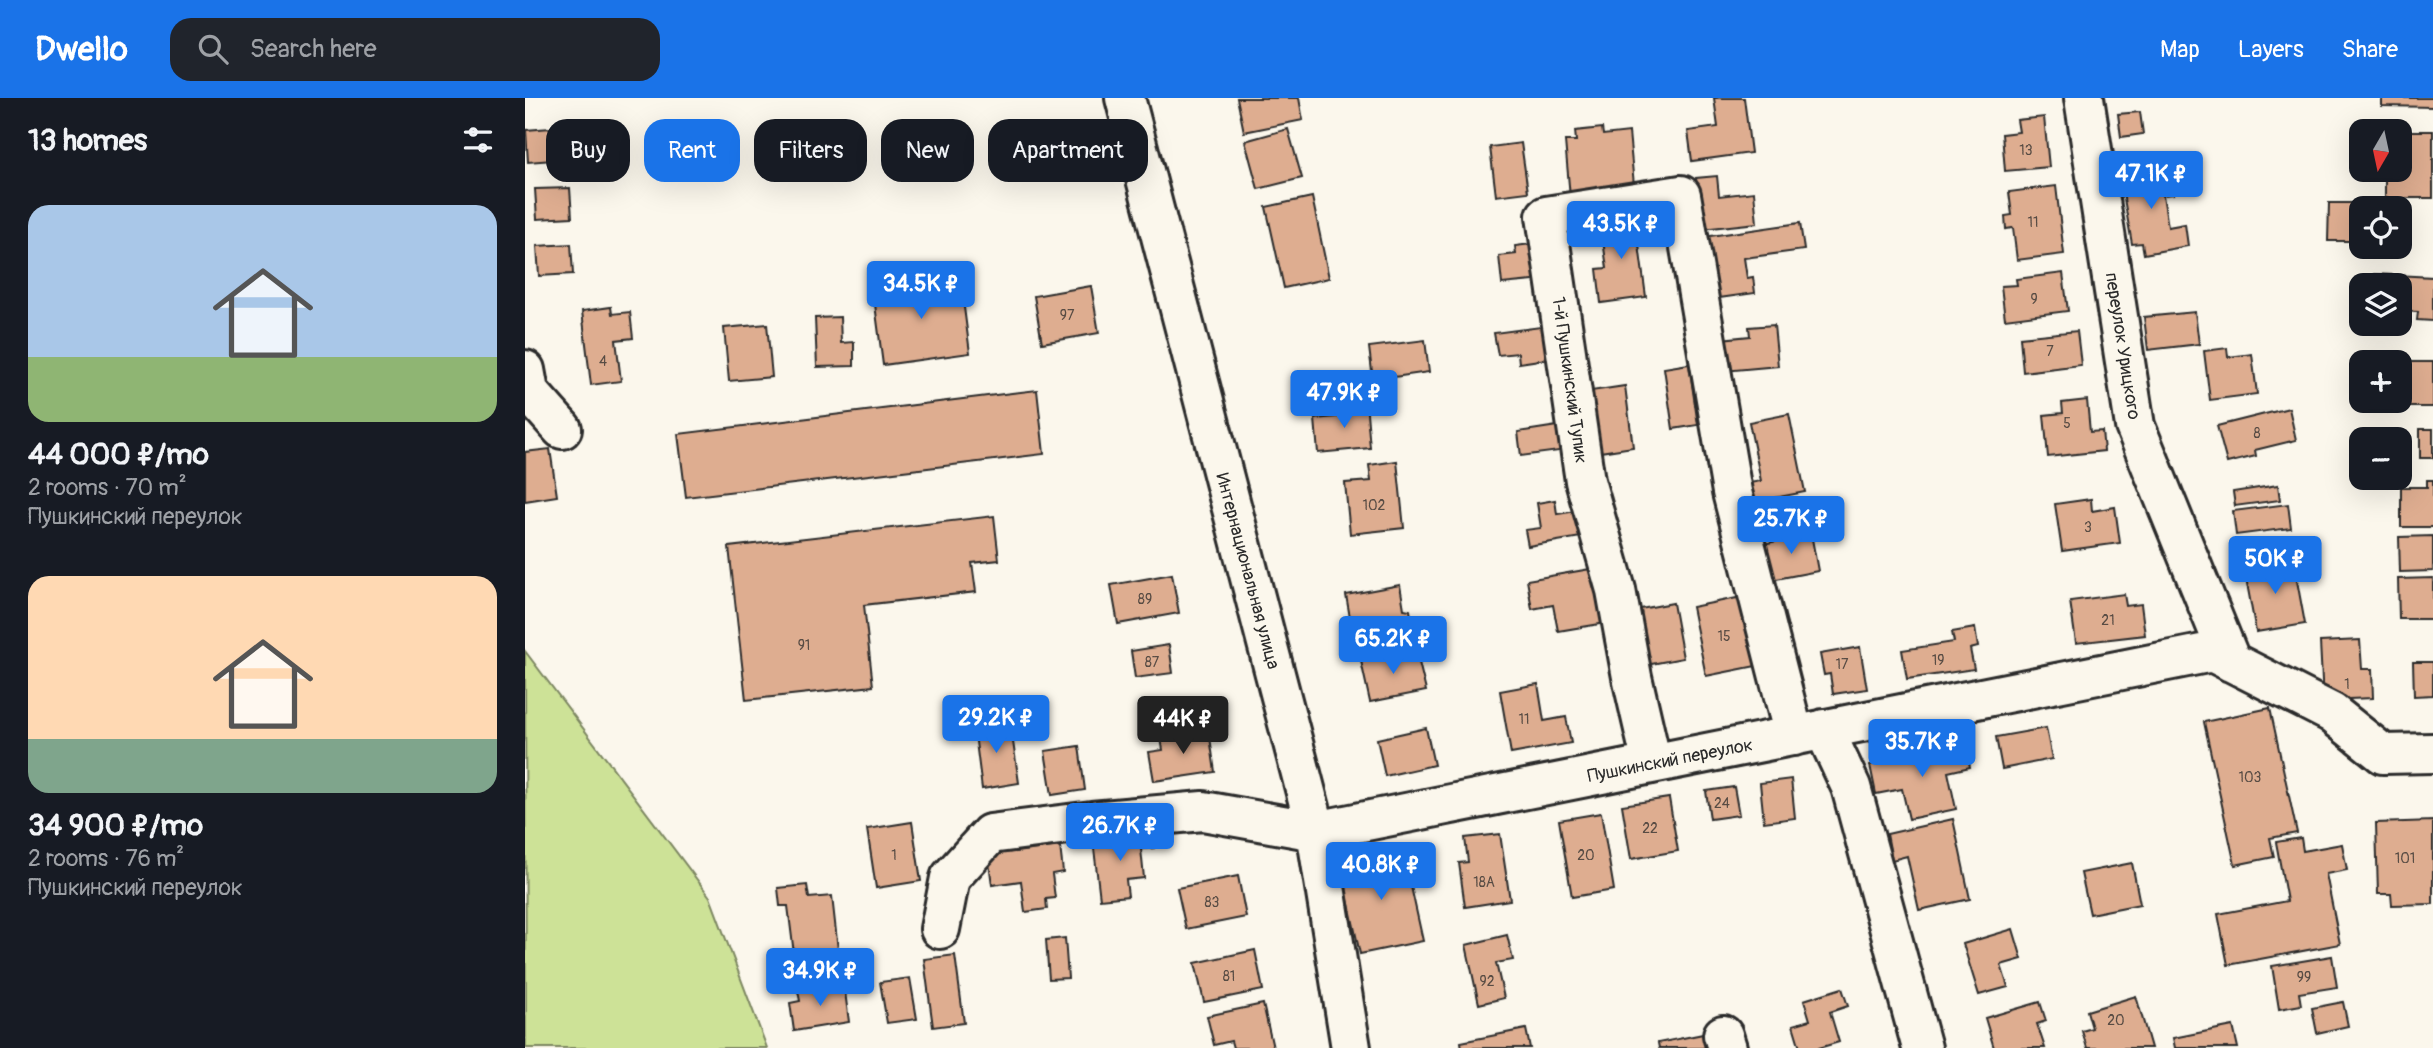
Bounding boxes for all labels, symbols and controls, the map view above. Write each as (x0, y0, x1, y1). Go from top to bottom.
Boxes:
search box (170, 18, 660, 81)
text: Dwello (35, 29, 128, 70)
icon: search (194, 30, 232, 68)
text: Search here (250, 33, 377, 65)
text: Map (2160, 35, 2200, 64)
text: Layers (2238, 35, 2304, 64)
text: Share (2342, 35, 2398, 64)
chip: Buy (546, 119, 630, 182)
chip: Rent (644, 119, 740, 182)
chip: Filters (754, 119, 867, 182)
chip: New (881, 119, 974, 182)
chip: Apartment (988, 119, 1148, 182)
north arrow (2349, 119, 2411, 182)
map controls (2349, 119, 2412, 490)
icon: filters (459, 121, 497, 159)
text: 13 homes (28, 122, 147, 159)
house number: 13 (2019, 142, 2033, 159)
pin: 47.1K ₽ (2086, 152, 2216, 211)
text: 47.1K ₽ (2115, 159, 2187, 188)
button: locate (2349, 196, 2412, 259)
pin: 43.5K ₽ (1556, 202, 1686, 261)
text: 43.5K ₽ (1583, 209, 1659, 238)
house number: 11 (2028, 214, 2038, 231)
icon: home (200, 250, 326, 376)
pin: 34.5K ₽ (856, 262, 986, 321)
text: 34.5K ₽ (883, 269, 959, 298)
street label: переулок Урицкого (2100, 271, 2146, 422)
button: layers (2349, 273, 2412, 336)
house number: 9 (2030, 291, 2038, 308)
street label: 1-й Пушкинский Тупик (1546, 295, 1593, 465)
house number: 97 (1060, 307, 1075, 324)
house number: 7 (2046, 343, 2054, 360)
button: + (2349, 350, 2412, 413)
house number: 4 (599, 353, 607, 370)
pin: 47.9K ₽ (1279, 370, 1409, 430)
text: 47.9K ₽ (1306, 378, 1382, 407)
house number: 5 (2063, 415, 2071, 432)
house number: 8 (2253, 425, 2261, 442)
button: − (2349, 427, 2412, 490)
text: 44 000 ₽/mo (28, 436, 209, 473)
street label: Интернациональная улица (1210, 471, 1285, 672)
text: 2 rooms · 70 m² (28, 473, 187, 502)
pin: 25.7K ₽ (1726, 496, 1856, 556)
house number: 102 (1363, 497, 1386, 514)
text: Пушкинский переулок (28, 502, 243, 531)
text: 25.7K ₽ (1753, 504, 1829, 533)
house number: 3 (2084, 519, 2092, 536)
pin: 50K ₽ (2226, 536, 2324, 596)
text: 50K ₽ (2245, 544, 2305, 573)
house number: 89 (1138, 591, 1152, 608)
house number: 21 (2101, 612, 2115, 629)
pin: 65.2K ₽ (1328, 616, 1458, 676)
icon: home (200, 621, 326, 747)
text: 65.2K ₽ (1355, 624, 1431, 653)
house number: 15 (1717, 628, 1731, 645)
house number: 91 (798, 637, 810, 654)
house number: 19 (1932, 652, 1944, 669)
house number: 87 (1145, 654, 1160, 671)
house number: 17 (1836, 656, 1849, 673)
house number: 1 (2344, 676, 2350, 693)
pin: 29.2K ₽ (931, 696, 1061, 755)
pin: 44K ₽ (1134, 696, 1232, 756)
text: 29.2K ₽ (958, 703, 1034, 732)
text: 44K ₽ (1153, 704, 1213, 733)
house number: 11 (1519, 711, 1529, 728)
pin: 35.7K ₽ (1857, 720, 1987, 779)
text: 35.7K ₽ (1884, 727, 1960, 756)
street label: Пушкинский переулок (1585, 733, 1755, 788)
house number: 103 (2239, 769, 2262, 786)
house number: 24 (1714, 795, 1730, 812)
pin: 26.7K ₽ (1055, 804, 1185, 863)
text: 34 900 ₽/mo (28, 807, 203, 844)
text: 26.7K ₽ (1082, 811, 1158, 840)
house number: 22 (1642, 820, 1658, 837)
pin: 40.8K ₽ (1316, 842, 1446, 902)
text: 2 rooms · 76 m² (28, 844, 184, 873)
house number: 1 (891, 847, 897, 864)
house number: 20 (1577, 847, 1595, 864)
text: 40.8K ₽ (1342, 850, 1420, 879)
house number: 101 (2395, 850, 2415, 867)
text: Пушкинский переулок (28, 873, 243, 902)
house number: 18А (1473, 874, 1495, 891)
house number: 83 (1205, 894, 1220, 911)
pin: 34.9K ₽ (755, 948, 885, 1008)
text: 34.9K ₽ (782, 956, 858, 985)
house number: 81 (1223, 968, 1235, 985)
house number: 99 (2297, 969, 2311, 986)
house number: 92 (1479, 973, 1495, 990)
house number: 20 (2107, 1012, 2125, 1029)

